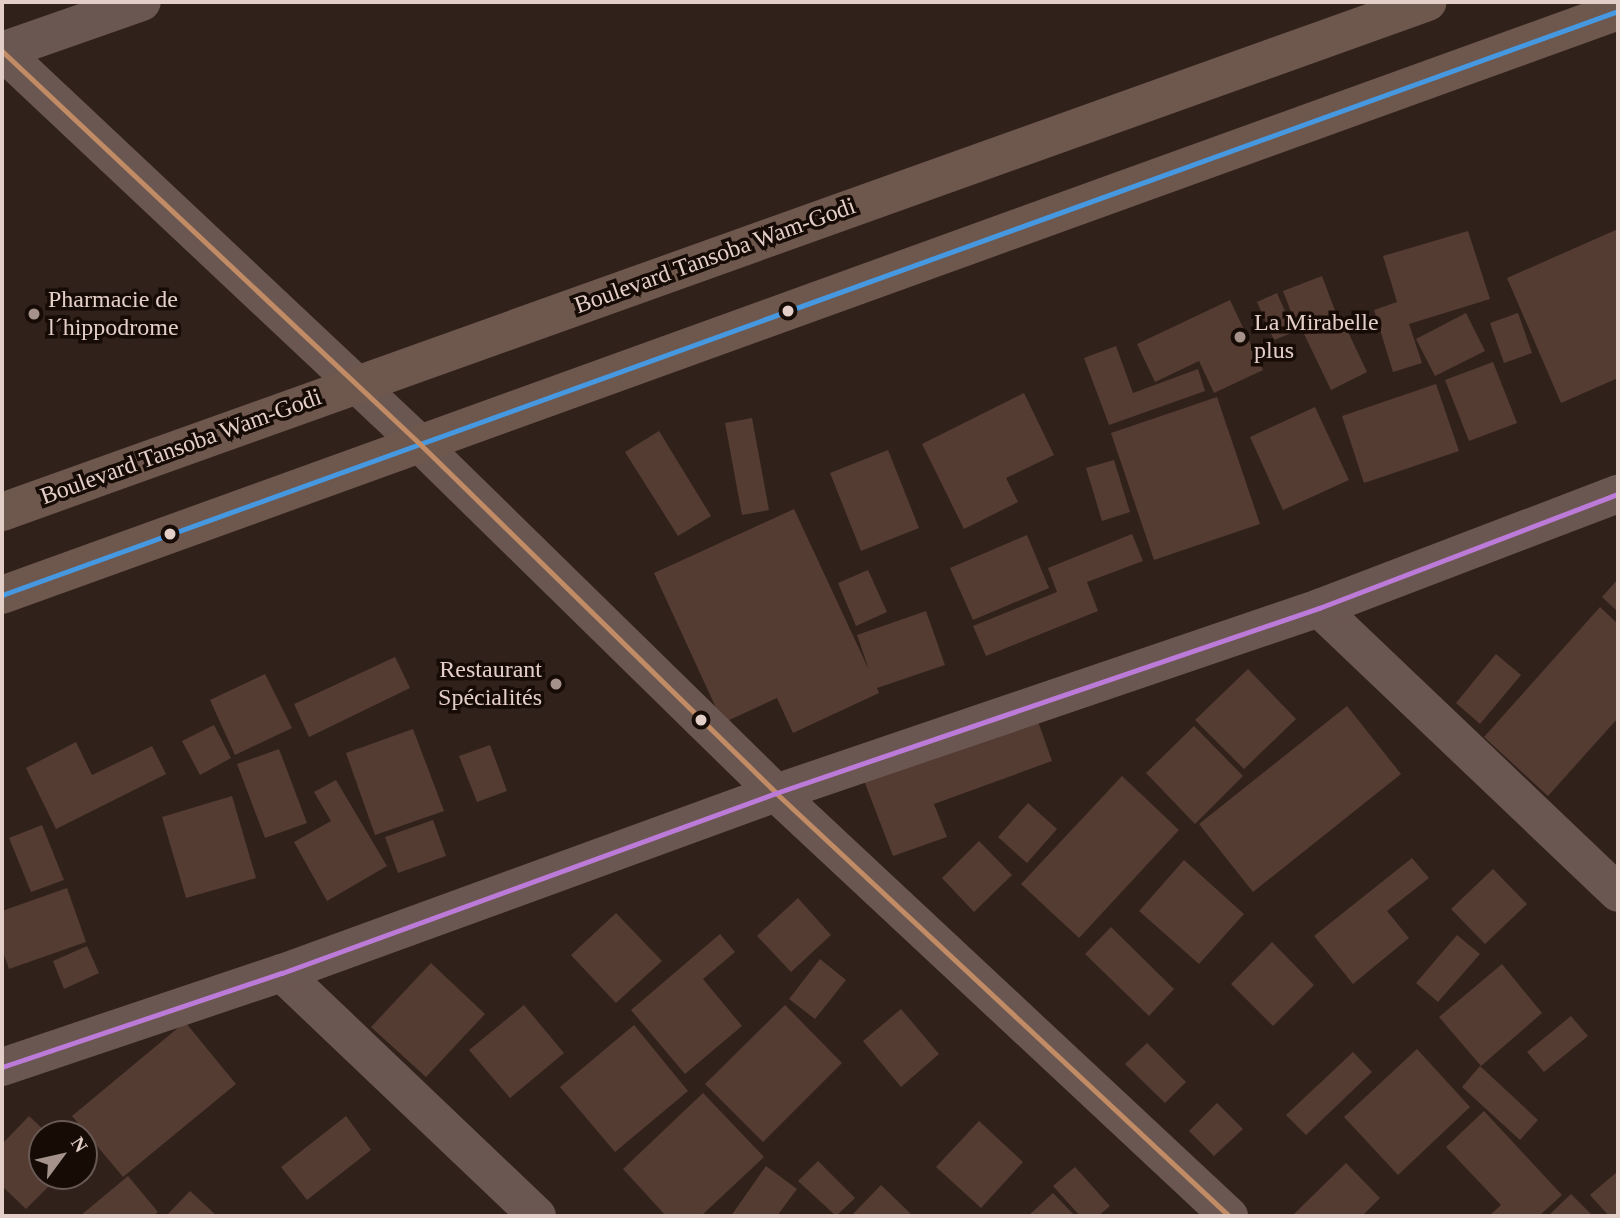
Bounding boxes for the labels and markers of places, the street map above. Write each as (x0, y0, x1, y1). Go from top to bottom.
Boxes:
place label: Pharmacie de l´hippodrome (48, 286, 179, 342)
unlabelled marker (781, 304, 795, 318)
marker: Pharmacie de l´hippodrome (26, 306, 42, 322)
place label: La Mirabelle plus (1254, 309, 1379, 365)
marker: La Mirabelle plus (1232, 329, 1248, 345)
unlabelled marker (163, 527, 177, 541)
place label: Restaurant Spécialités (438, 656, 542, 712)
marker: Restaurant Spécialités (548, 676, 564, 692)
unlabelled marker (694, 713, 708, 727)

